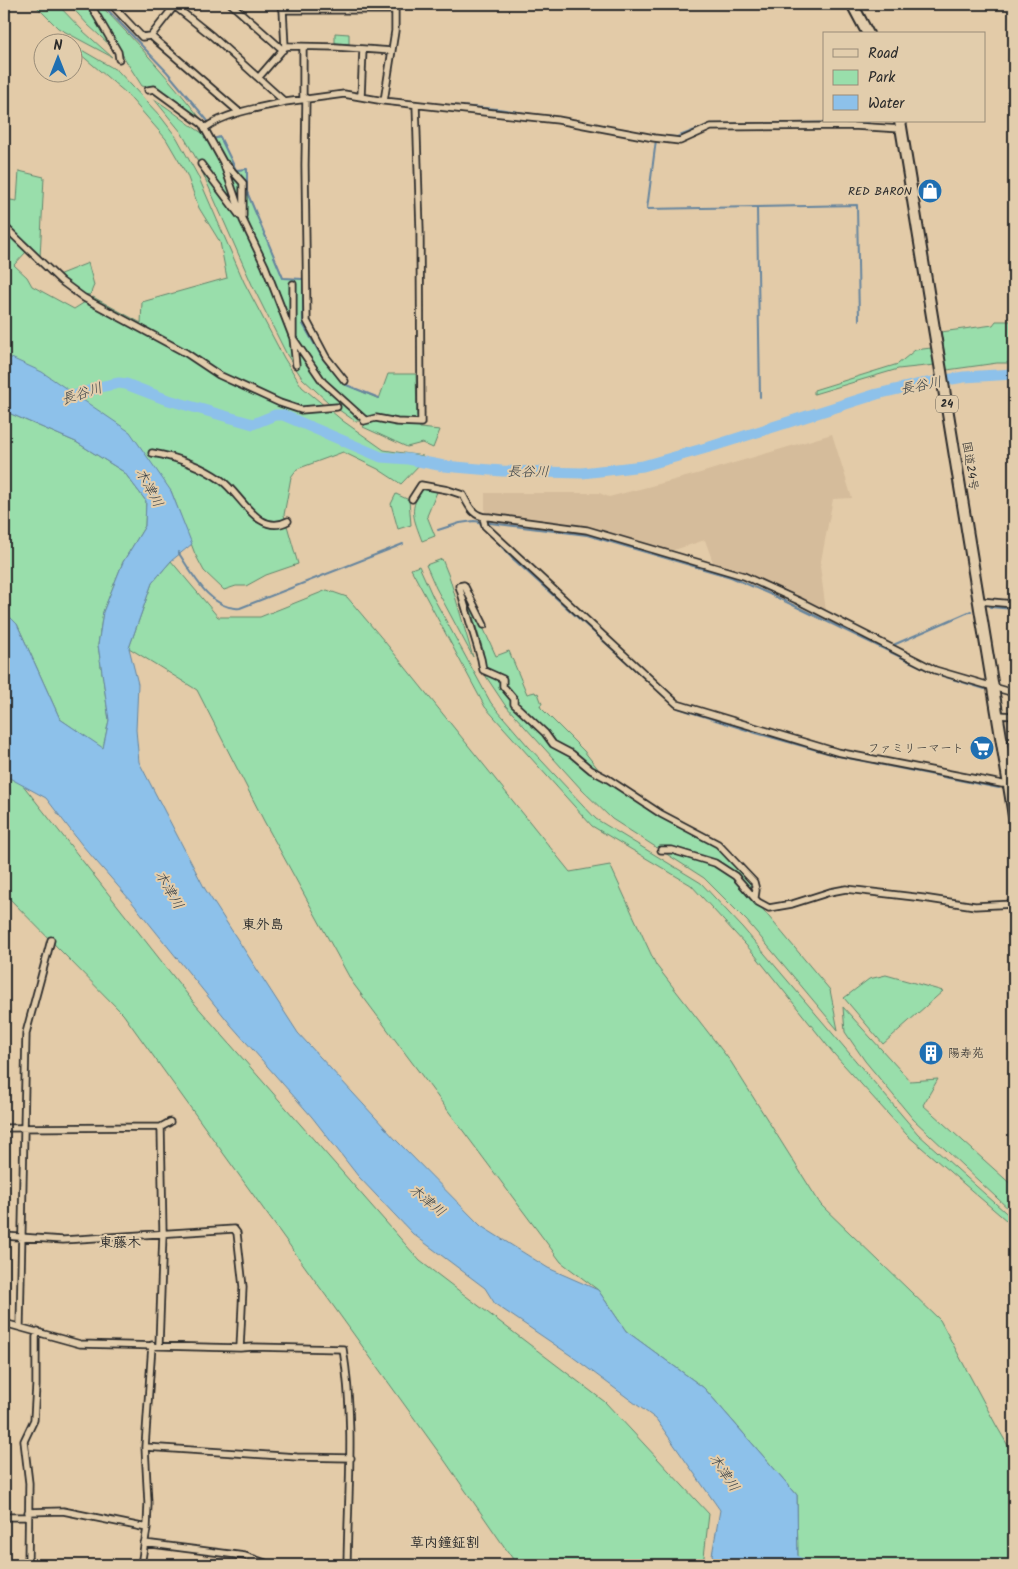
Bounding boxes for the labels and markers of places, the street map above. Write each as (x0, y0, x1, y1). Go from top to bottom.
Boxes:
shop icon: RED BARON (917, 178, 943, 204)
place label: RED BARON (848, 182, 912, 201)
supermarket icon: ファミリーマート (969, 735, 995, 761)
place label: ファミリーマート (868, 739, 964, 758)
building icon: 陽寿苑 (918, 1040, 944, 1066)
place label: 陽寿苑 (948, 1044, 984, 1063)

